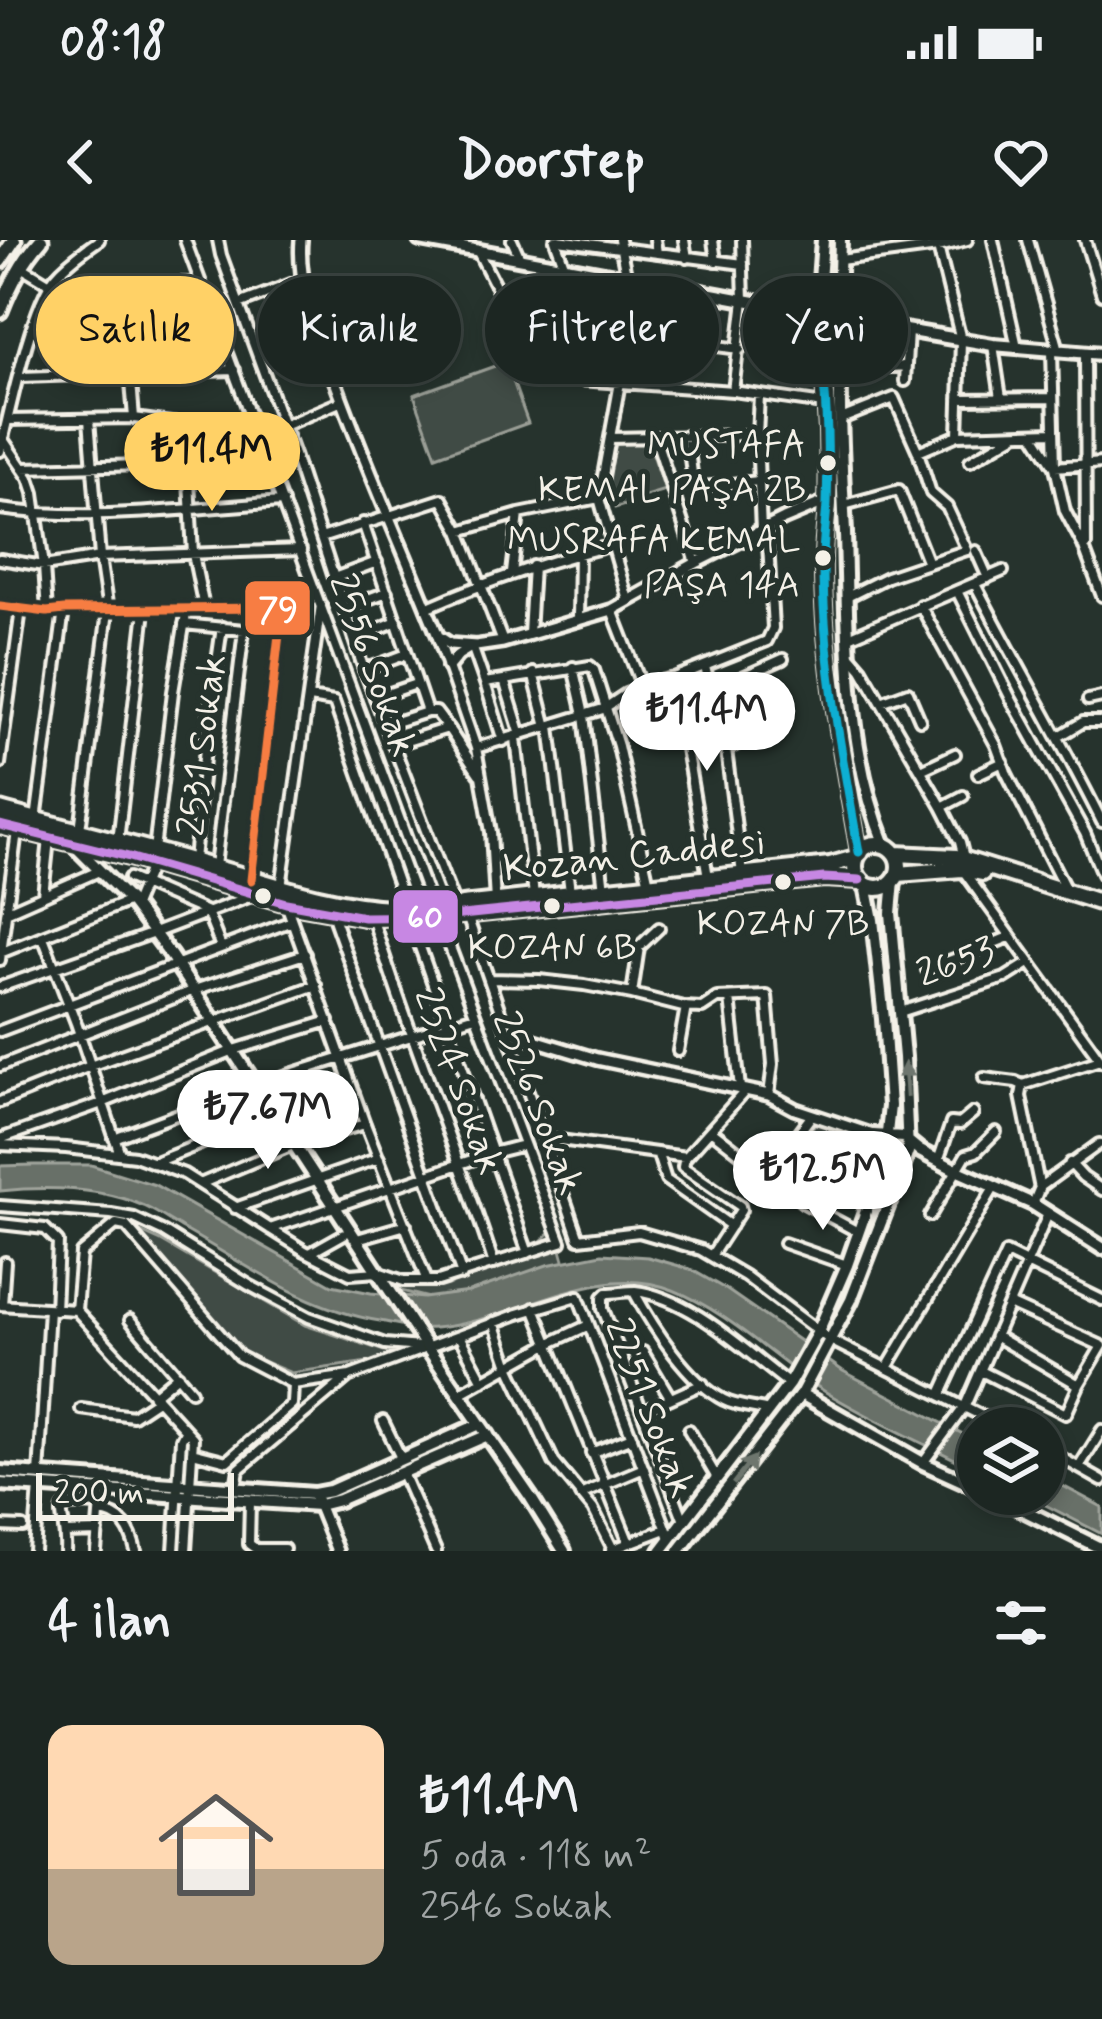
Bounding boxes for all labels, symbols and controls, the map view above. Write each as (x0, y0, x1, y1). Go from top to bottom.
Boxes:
text: 08:18 (60, 13, 167, 72)
text: Doorstep (457, 127, 645, 198)
icon: back (48, 129, 114, 195)
icon: heart (988, 129, 1054, 195)
chip: Satılık (36, 276, 234, 384)
chip: Kiralık (258, 276, 461, 384)
chip: Filtreler (485, 276, 719, 384)
chip: Yeni (743, 276, 908, 384)
pin: ₺11.4M (114, 412, 310, 514)
place label: MUSTAFA KEMAL PAŞA 2B (538, 423, 806, 515)
text: ₺11.4M (151, 425, 273, 476)
marker: MUSTAFA KEMAL PAŞA 2B (817, 452, 839, 474)
place label: MUSRAFA KEMAL PAŞA 14A (507, 518, 800, 610)
marker: MUSRAFA KEMAL PAŞA 14A (812, 547, 834, 569)
street label: 2556 Sokak (315, 567, 428, 764)
line badge: 79 (243, 579, 312, 637)
text: 79 (258, 589, 298, 633)
street label: 2531 Sokak (167, 652, 240, 839)
pin: ₺11.4M (609, 672, 805, 774)
text: ₺11.4M (646, 685, 768, 736)
street label: Kozan Caddesi (501, 817, 768, 896)
marker: KOZAN 7B (772, 871, 794, 893)
unlabelled marker (252, 885, 274, 907)
line badge: 60 (391, 888, 460, 945)
marker: KOZAN 6B (541, 895, 563, 917)
text: 60 (407, 897, 443, 941)
place label: KOZAN 7B (697, 902, 869, 949)
place label: KOZAN 6B (467, 926, 637, 973)
street label: 2653 (910, 926, 1003, 1001)
street label: 2524 Sokak (400, 981, 515, 1182)
street label: 2526 Sokak (478, 1004, 595, 1202)
one-way arrow (896, 1061, 915, 1098)
pin: ₺7.67M (170, 1070, 366, 1172)
text: ₺7.67M (204, 1083, 332, 1134)
pin: ₺12.5M (725, 1131, 921, 1233)
text: ₺12.5M (760, 1144, 886, 1195)
street label: 2251 Sokak (591, 1311, 706, 1505)
map controls (957, 1407, 1065, 1515)
button: layers (957, 1407, 1065, 1515)
one-way arrow (731, 1455, 756, 1486)
scale bar (36, 1467, 234, 1520)
text: 200 m (54, 1472, 144, 1516)
text: 4 ilan (48, 1590, 171, 1656)
icon: filters (988, 1590, 1054, 1656)
text: ₺11.4M (420, 1765, 579, 1831)
icon: home (144, 1773, 288, 1917)
text: 5 oda · 118 m² (420, 1831, 652, 1882)
text: 2546 Sokak (420, 1882, 612, 1933)

